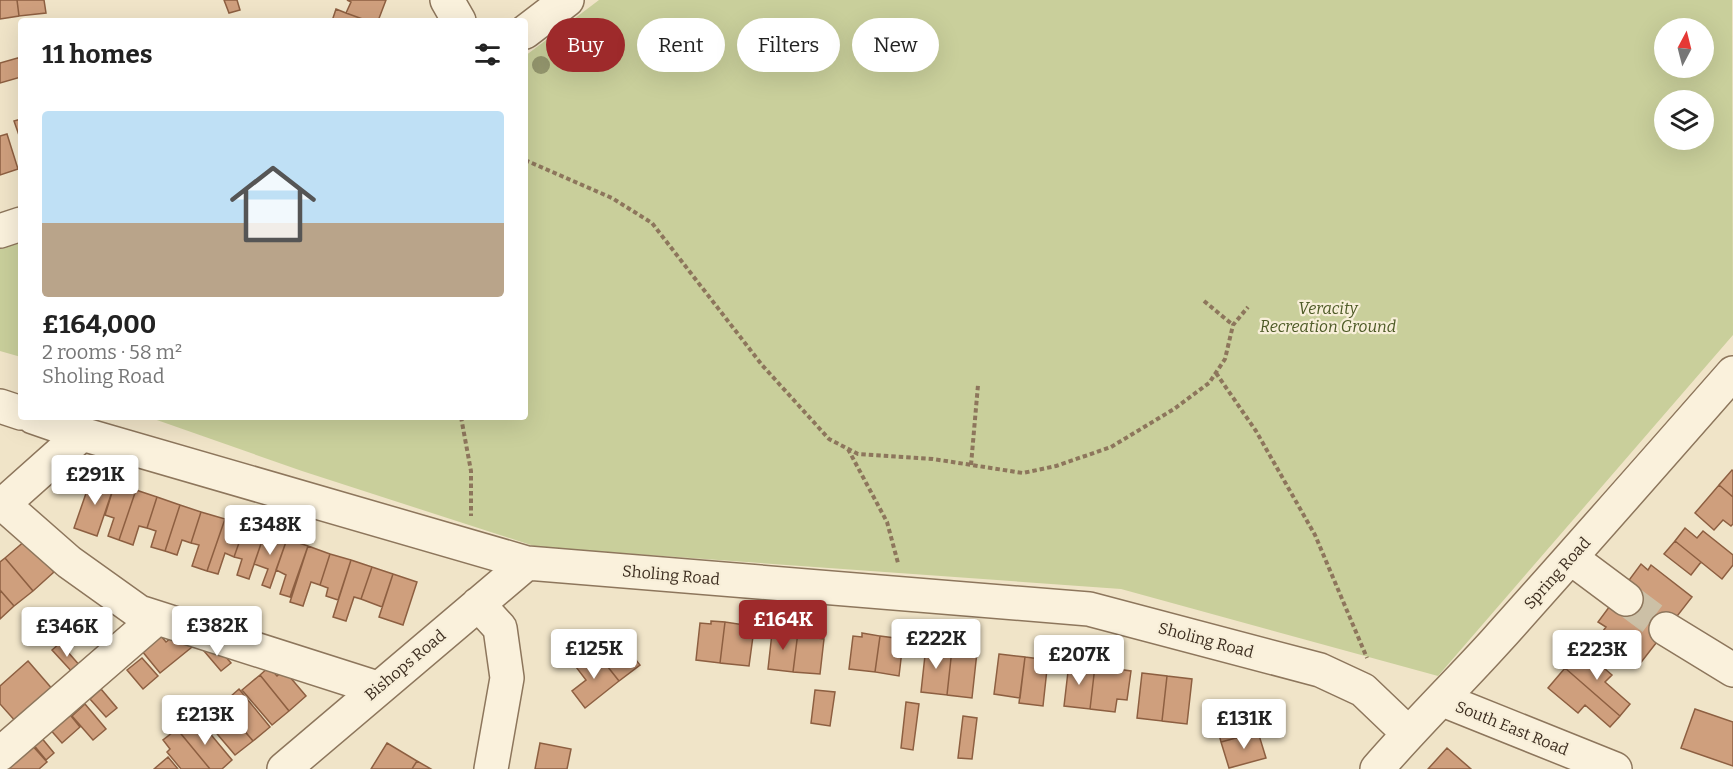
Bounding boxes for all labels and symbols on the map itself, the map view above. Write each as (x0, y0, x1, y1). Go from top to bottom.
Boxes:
north arrow (1654, 18, 1714, 78)
park label: Veracity Recreation Ground (1260, 299, 1396, 336)
pin: £291K (53, 455, 137, 506)
pin: £348K (228, 505, 312, 556)
street label: Spring Road (1520, 533, 1595, 613)
street label: Sholing Road (621, 561, 721, 589)
pin: £164K (741, 600, 825, 651)
pin: £382K (175, 606, 259, 657)
pin: £346K (25, 607, 109, 658)
street label: Sholing Road (1156, 618, 1256, 662)
pin: £222K (894, 619, 978, 670)
street label: Bishops Road (361, 625, 450, 704)
pin: £125K (552, 629, 636, 680)
pin: £223K (1555, 630, 1639, 681)
pin: £207K (1037, 635, 1121, 686)
pin: £213K (163, 695, 247, 746)
street label: South East Road (1453, 697, 1572, 759)
pin: £131K (1202, 699, 1286, 750)

